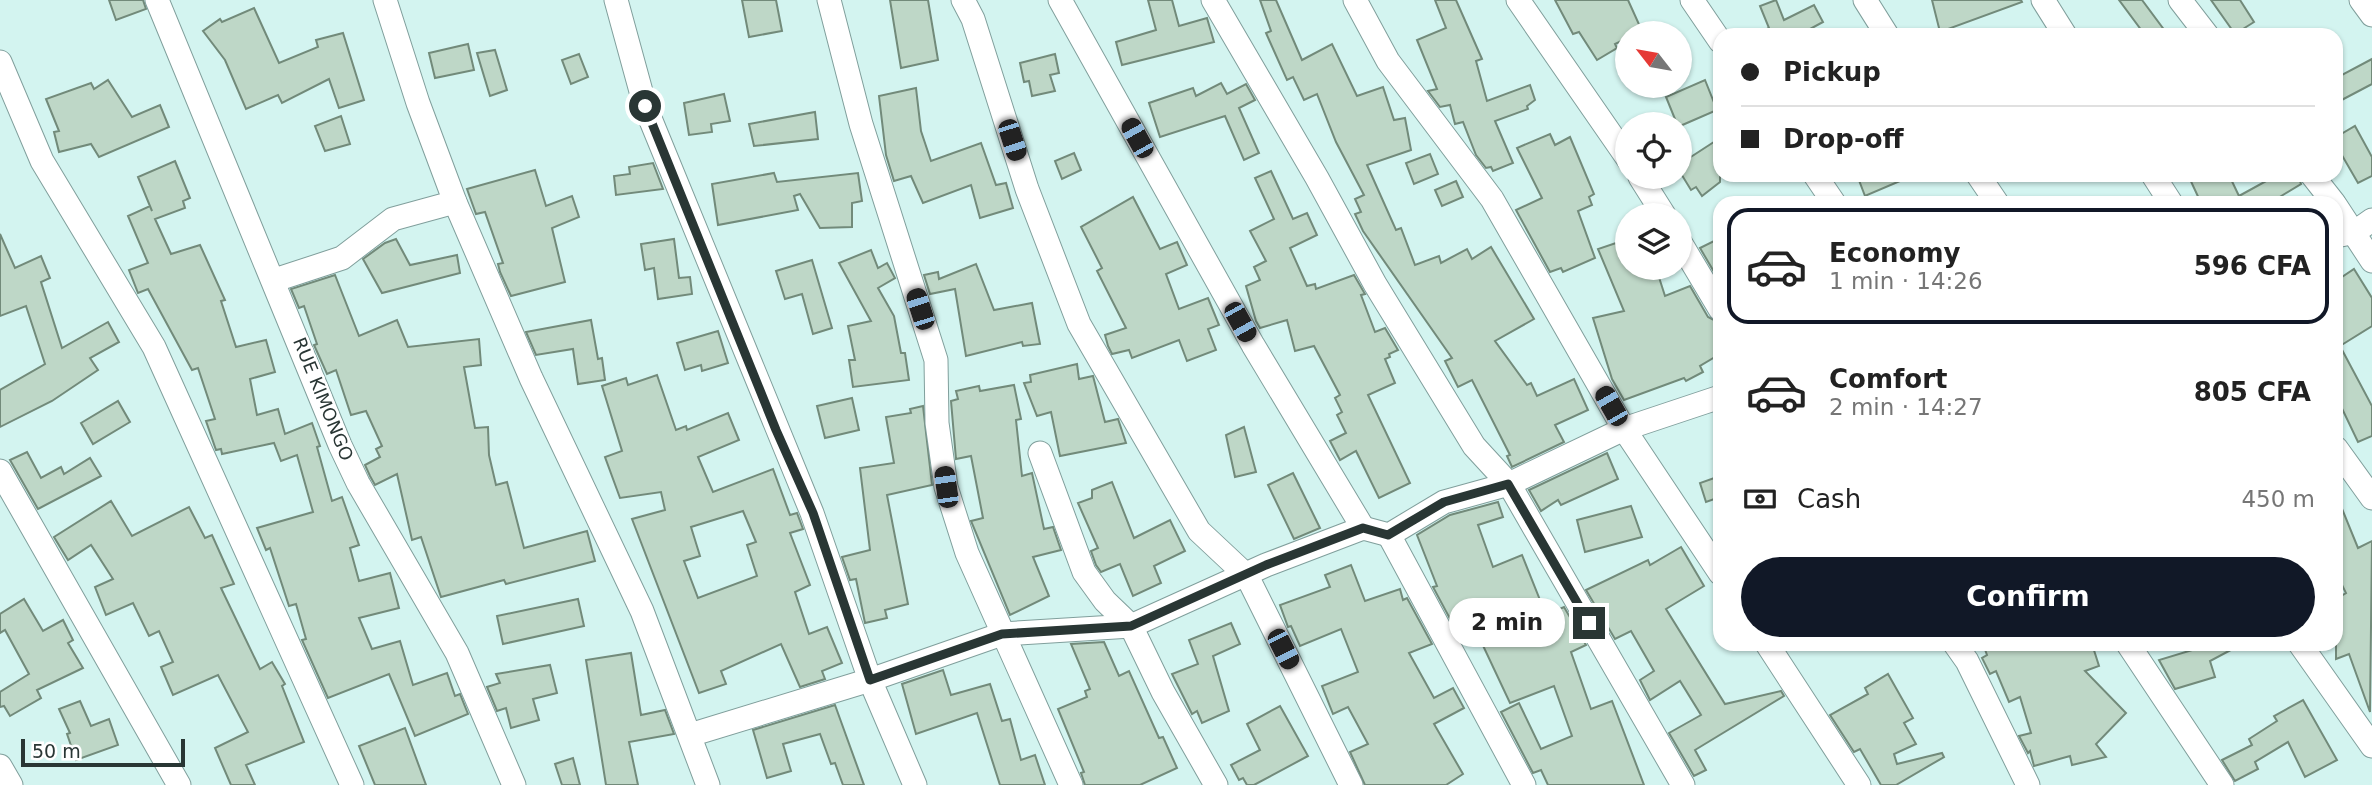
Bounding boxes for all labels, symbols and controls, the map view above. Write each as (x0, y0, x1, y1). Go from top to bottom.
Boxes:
north arrow (1615, 21, 1692, 98)
map controls (1615, 21, 1692, 280)
text: Pickup (1783, 57, 1881, 87)
route start (629, 90, 661, 122)
button: locate (1615, 112, 1692, 189)
car (1118, 115, 1157, 161)
car (996, 117, 1029, 163)
text: Drop-off (1783, 124, 1904, 154)
button: layers (1615, 203, 1692, 280)
icon: car (1745, 235, 1808, 298)
text: Economy (1829, 238, 1960, 268)
text: 596 CFA (2194, 251, 2311, 281)
text: 1 min · 14:26 (1829, 268, 1983, 294)
car (904, 286, 937, 332)
car (1221, 299, 1260, 345)
street label: RUE KIMONGO (289, 334, 358, 464)
icon: car (1745, 361, 1808, 424)
text: Comfort (1829, 364, 1947, 394)
text: 805 CFA (2194, 377, 2311, 407)
car (1592, 383, 1631, 429)
text: 2 min · 14:27 (1829, 394, 1983, 420)
car (933, 465, 960, 509)
icon: cash (1741, 480, 1779, 518)
text: Cash (1797, 484, 1861, 514)
text: 450 m (2241, 486, 2315, 512)
button: Confirm (1741, 557, 2315, 637)
callout: 2 min (1449, 598, 1564, 648)
route end (1573, 607, 1605, 639)
text: 2 min (1471, 609, 1543, 635)
car (1265, 626, 1302, 672)
scale bar (21, 736, 186, 768)
text: 50 m (32, 740, 81, 762)

